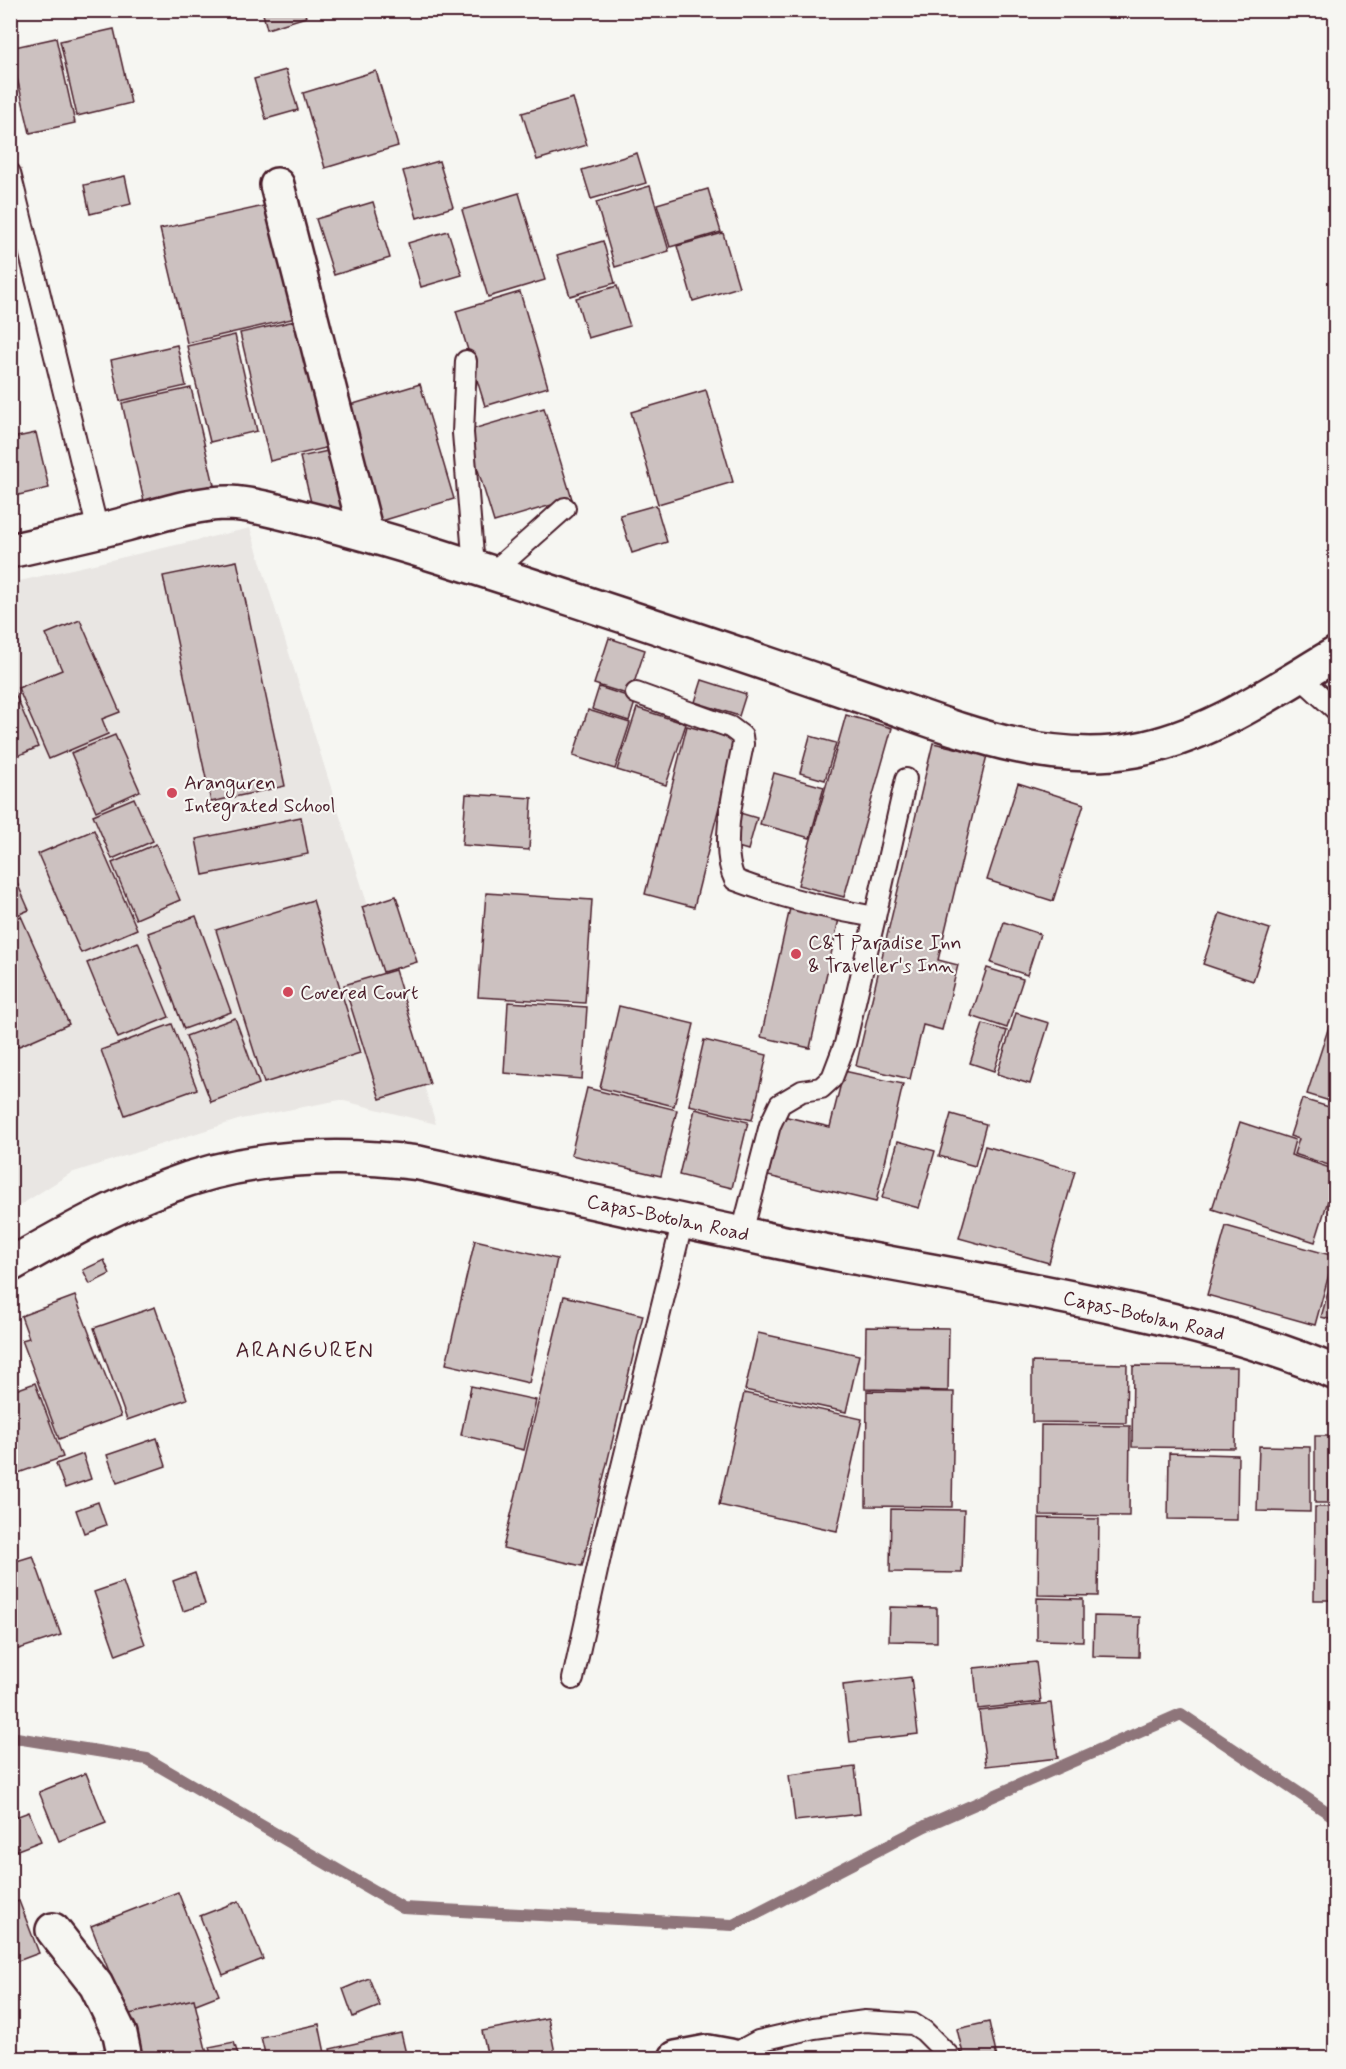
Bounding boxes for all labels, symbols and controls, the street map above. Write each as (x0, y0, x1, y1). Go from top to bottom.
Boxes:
place label: Aranguren Integrated School (184, 770, 335, 821)
marker: Aranguren Integrated School (165, 786, 179, 800)
place label: C&T Paradise Inn & Traveller's Inn (808, 930, 962, 980)
marker: C&T Paradise Inn & Traveller's Inn (789, 947, 803, 961)
place label: Covered Court (300, 980, 418, 1007)
marker: Covered Court (281, 985, 295, 999)
street label: Capas-Botolan Road (584, 1188, 751, 1249)
street label: Capas-Botolan Road (1060, 1285, 1227, 1348)
district label: ARANGUREN (236, 1337, 374, 1365)

